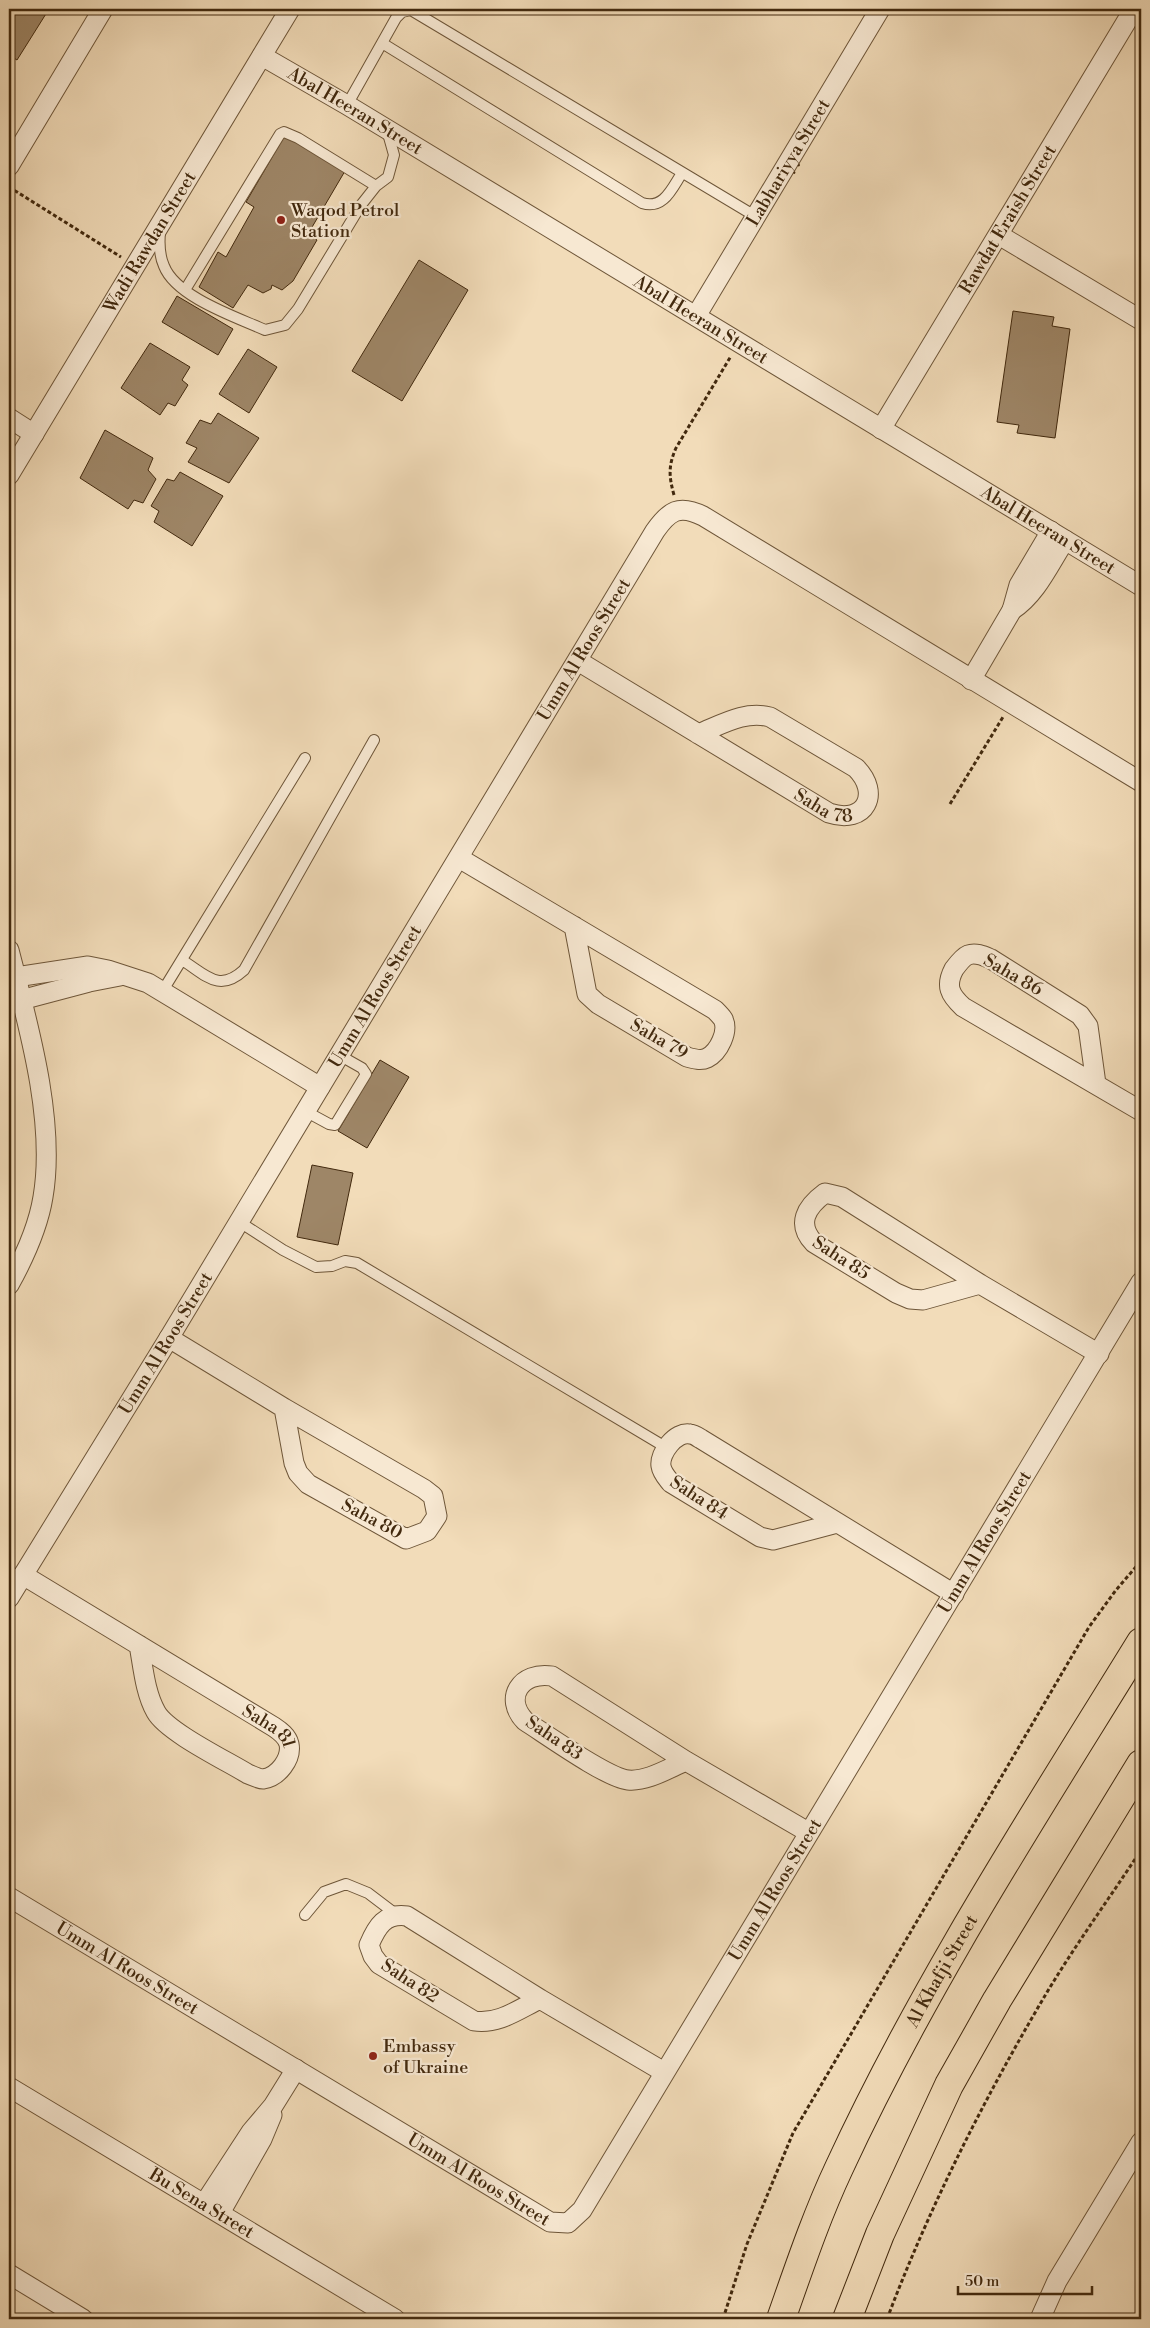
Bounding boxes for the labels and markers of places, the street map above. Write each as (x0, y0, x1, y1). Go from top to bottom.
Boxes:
place label: Waqod Petrol Station (290, 199, 400, 243)
marker: Waqod Petrol Station (275, 214, 287, 226)
place label: Embassy of Ukraine (383, 2035, 468, 2079)
marker: Embassy of Ukraine (367, 2050, 379, 2062)

